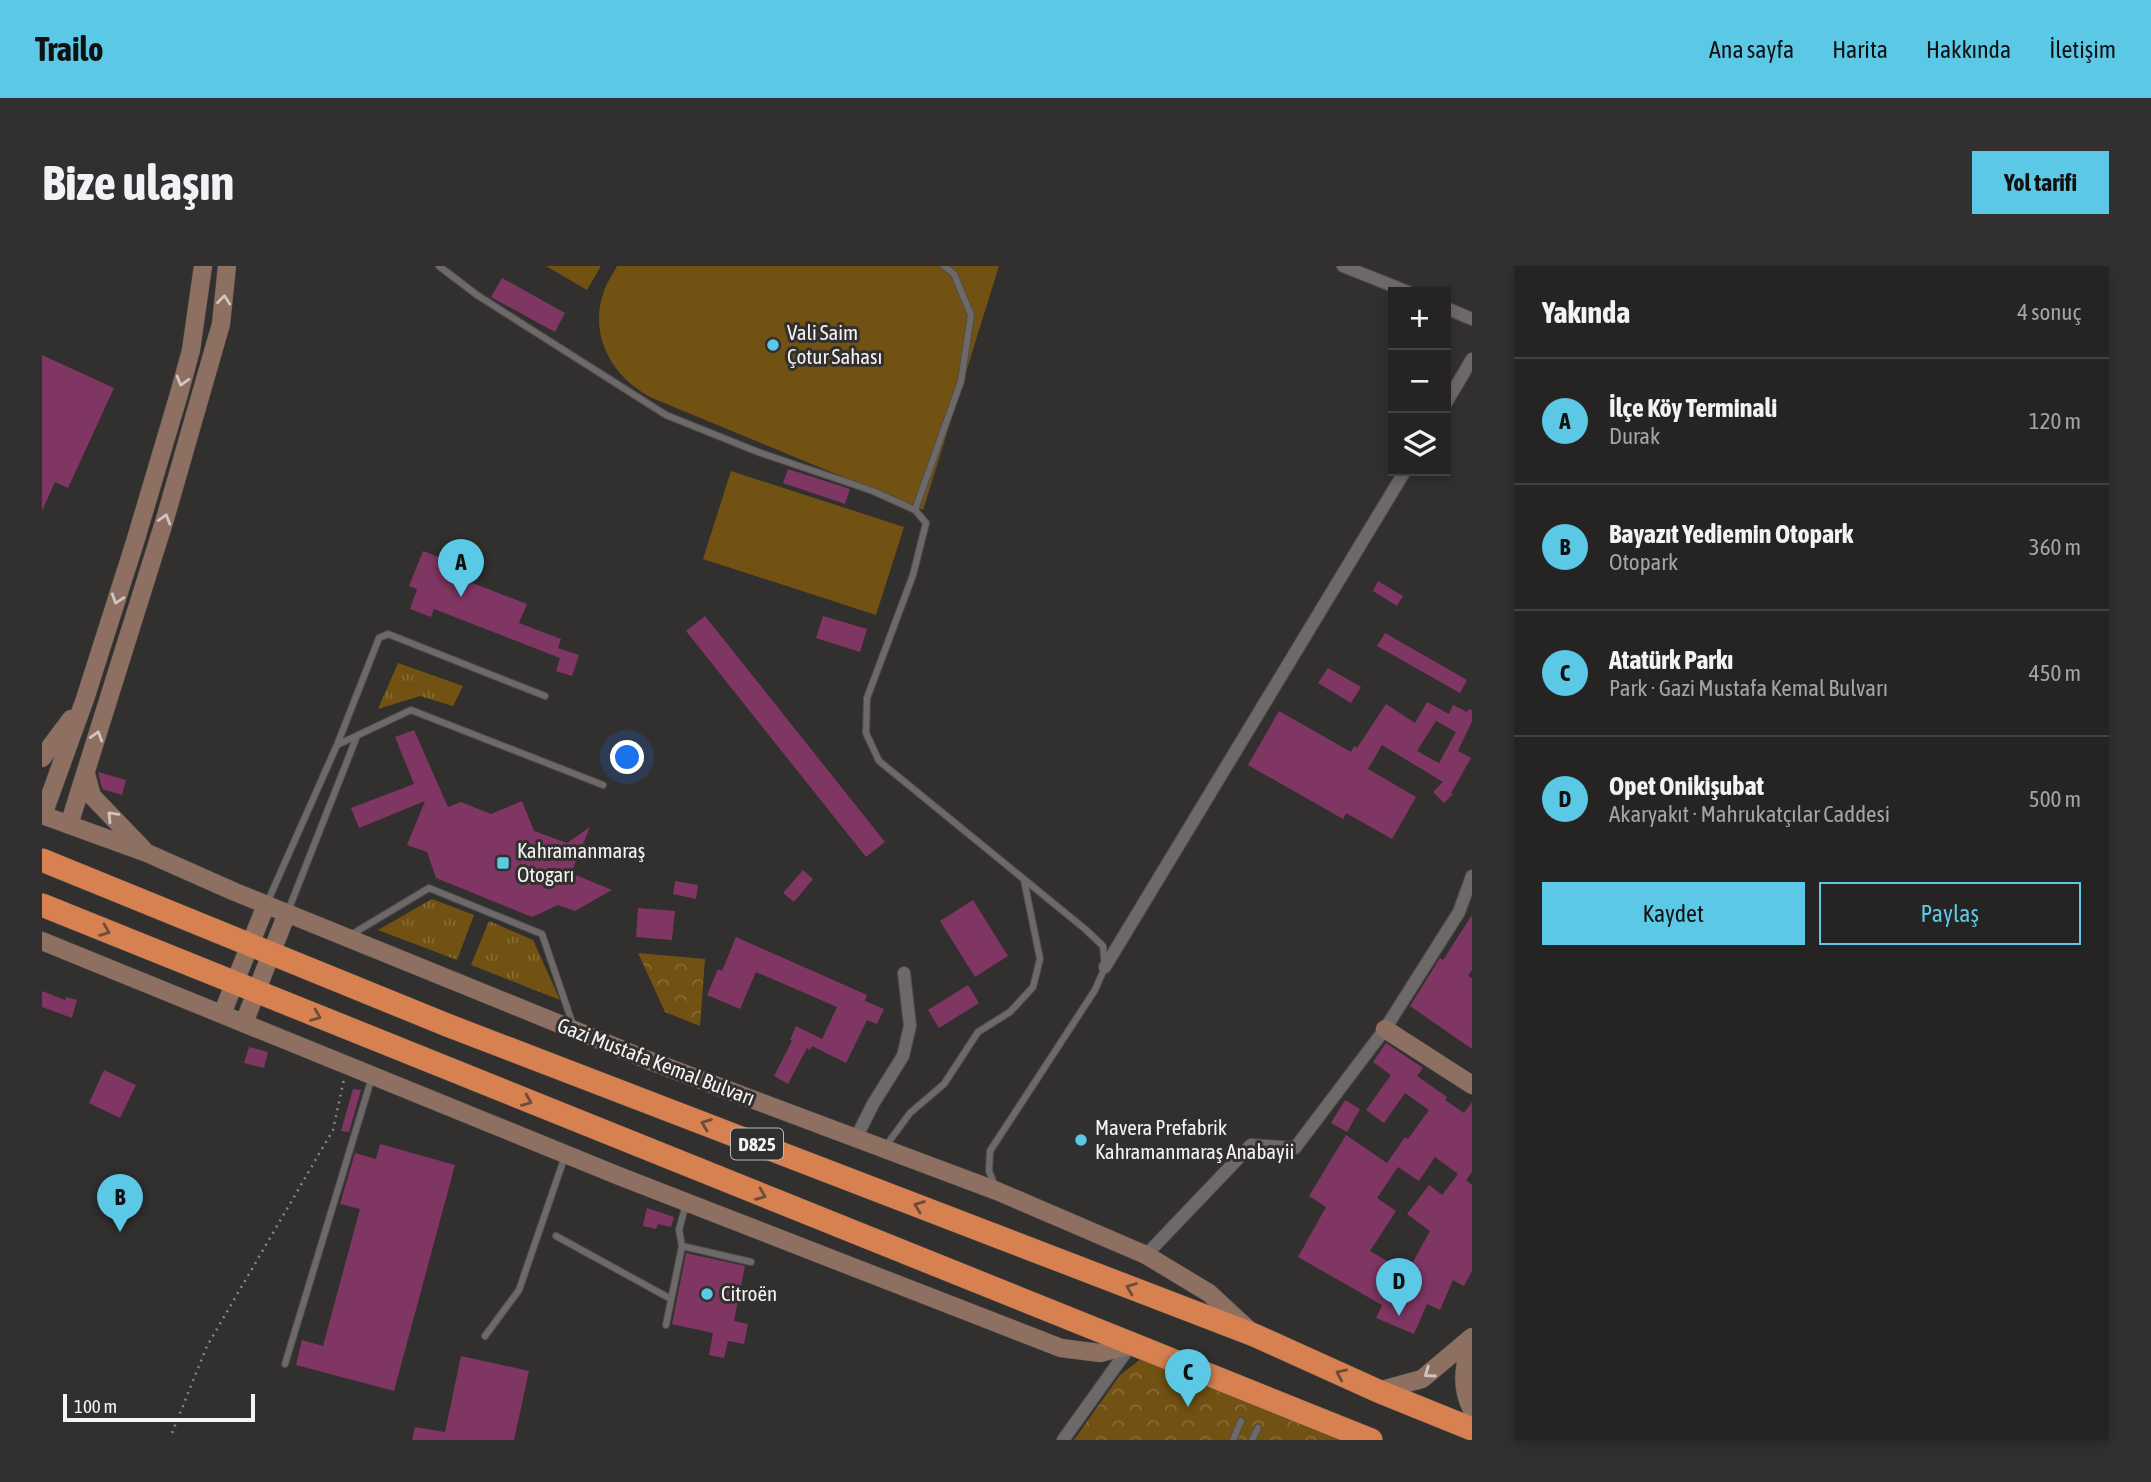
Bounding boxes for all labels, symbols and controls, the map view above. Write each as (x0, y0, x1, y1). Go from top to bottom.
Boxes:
text: Trailo (35, 30, 103, 68)
text: Ana sayfa (1709, 36, 1794, 63)
text: Harita (1832, 36, 1888, 63)
text: Hakkında (1926, 36, 2011, 63)
text: İletişim (2049, 36, 2116, 63)
button: Yol tarifi (1972, 151, 2109, 214)
text: Bize ulaşın (42, 154, 234, 210)
map controls (1388, 287, 1451, 476)
button: + (1388, 287, 1451, 350)
one-way arrow (216, 294, 231, 305)
text: Yakında (1542, 295, 1630, 329)
text: 4 sonuç (2017, 299, 2081, 325)
place label: Vali Saim Çotur Sahası (787, 320, 882, 368)
marker: Vali Saim Çotur Sahası (765, 337, 781, 353)
button: − (1388, 350, 1451, 413)
one-way arrow (176, 375, 191, 387)
text: İlçe Köy Terminali (1609, 393, 1777, 423)
text: A (1559, 408, 1571, 434)
text: 120 m (2029, 408, 2081, 434)
button: layers (1388, 413, 1451, 476)
text: Durak (1609, 423, 1660, 449)
one-way arrow (156, 513, 171, 525)
text: Bayazıt Yediemin Otopark (1609, 519, 1853, 549)
text: B (1560, 534, 1570, 560)
text: 360 m (2029, 534, 2081, 560)
pin: A (438, 539, 484, 597)
text: Otopark (1609, 549, 1678, 575)
one-way arrow (111, 592, 125, 605)
text: Atatürk Parkı (1609, 645, 1733, 675)
text: C (1560, 660, 1570, 686)
text: 450 m (2029, 660, 2081, 686)
text: Park · Gazi Mustafa Kemal Bulvarı (1609, 675, 1888, 701)
one-way arrow (89, 731, 104, 743)
your location (610, 740, 644, 774)
text: Opet Onikişubat (1609, 771, 1764, 801)
text: D (1559, 786, 1571, 812)
text: 500 m (2029, 786, 2081, 812)
text: Akaryakıt · Mahrukatçılar Caddesi (1609, 801, 1890, 827)
one-way arrow (107, 811, 120, 824)
place label: Kahramanmaraş Otogarı (517, 838, 645, 886)
marker: Kahramanmaraş Otogarı (495, 855, 511, 871)
button: Kaydet (1542, 882, 1805, 945)
button: Paylaş (1819, 882, 2081, 945)
one-way arrow (99, 922, 111, 936)
one-way arrow (309, 1008, 322, 1022)
street label: Gazi Mustafa Kemal Bulvarı (554, 1012, 758, 1110)
one-way arrow (521, 1093, 533, 1107)
place label: Mavera Prefabrik Kahramanmaraş Anabayii (1095, 1115, 1294, 1163)
one-way arrow (701, 1119, 713, 1133)
road number: D825 (731, 1128, 783, 1160)
marker: Mavera Prefabrik Kahramanmaraş Anabayii (1073, 1132, 1089, 1148)
pin: B (97, 1174, 143, 1232)
one-way arrow (754, 1187, 766, 1201)
one-way arrow (913, 1200, 925, 1214)
pin: D (1376, 1258, 1422, 1316)
place label: Citroën (721, 1281, 777, 1305)
one-way arrow (1126, 1282, 1138, 1296)
marker: Citroën (699, 1286, 715, 1302)
pin: C (1165, 1349, 1211, 1407)
one-way arrow (1424, 1365, 1437, 1377)
one-way arrow (1336, 1368, 1348, 1382)
scale bar (63, 1391, 256, 1423)
text: 100 m (74, 1395, 117, 1417)

